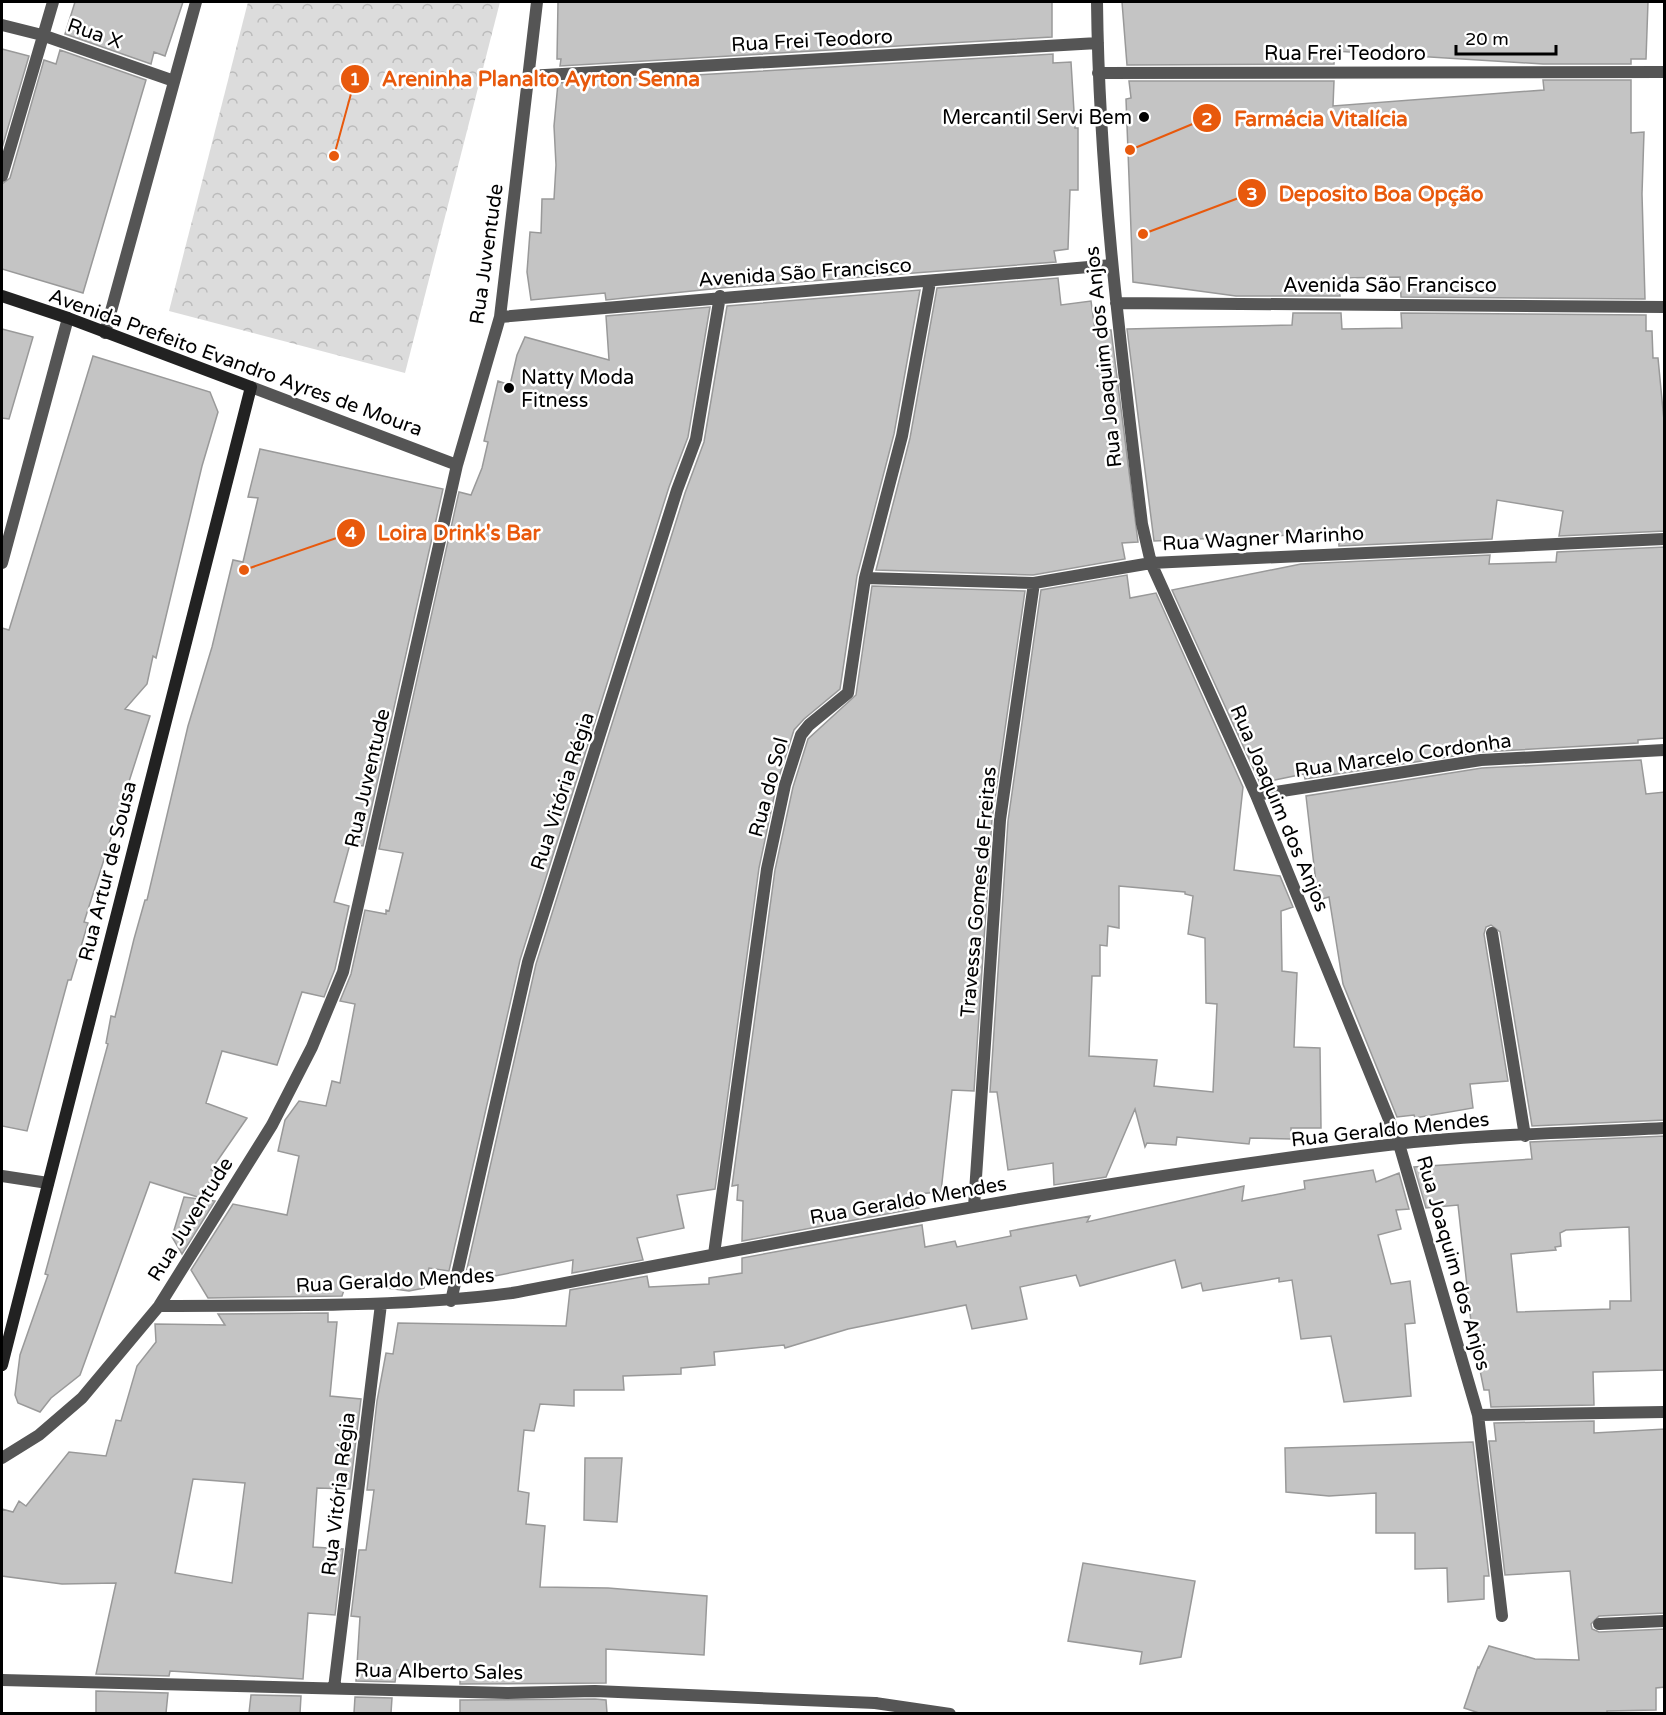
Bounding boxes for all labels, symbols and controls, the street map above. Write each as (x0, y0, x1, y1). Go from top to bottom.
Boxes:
street label: Rua X (64, 13, 125, 54)
scale bar (1456, 18, 1556, 56)
street label: Rua Frei Teodoro (731, 25, 894, 57)
text: 20 m (1465, 28, 1509, 50)
street label: Rua Frei Teodoro (1264, 42, 1426, 66)
callout: Areninha Planalto Ayrton Senna (340, 59, 713, 98)
text: Areninha Planalto Ayrton Senna (382, 67, 700, 92)
text: 1 (349, 68, 361, 90)
callout: Farmácia Vitalícia (1192, 99, 1419, 138)
place label: Mercantil Servi Bem (942, 106, 1132, 130)
text: Farmácia Vitalícia (1234, 107, 1408, 132)
text: 2 (1201, 108, 1213, 130)
marker: Mercantil Servi Bem (1137, 110, 1151, 124)
callout: Deposito Boa Opção (1237, 174, 1496, 213)
street label: Rua Juventude (465, 182, 509, 326)
text: Deposito Boa Opção (1278, 182, 1484, 207)
text: 3 (1246, 183, 1258, 205)
street label: Rua Joaquim dos Anjos (1080, 245, 1128, 469)
street label: Avenida São Francisco (698, 254, 913, 292)
street label: Avenida São Francisco (1283, 274, 1497, 298)
street label: Avenida Prefeito Evandro Ayres de Moura (46, 284, 426, 442)
place label: Natty Moda Fitness (521, 366, 634, 413)
marker: Natty Moda Fitness (502, 381, 516, 395)
callout: Loira Drink's Bar (336, 513, 553, 552)
text: Loira Drink's Bar (377, 521, 541, 546)
text: 4 (345, 522, 357, 544)
street label: Rua Wagner Marinho (1161, 522, 1365, 556)
street label: Rua Joaquim dos Anjos (1225, 701, 1334, 915)
street label: Rua Juventude (340, 706, 396, 850)
street label: Rua Vitória Régia (526, 709, 600, 873)
street label: Rua Marcelo Cordonha (1293, 729, 1513, 783)
street label: Rua do Sol (744, 735, 794, 840)
street label: Travessa Gomes de Freitas (956, 766, 1002, 1019)
street label: Rua Artur de Sousa (74, 779, 142, 964)
street label: Rua Geraldo Mendes (1290, 1108, 1490, 1152)
street label: Rua Juventude (143, 1153, 239, 1286)
street label: Rua Joaquim dos Anjos (1411, 1153, 1495, 1373)
street label: Rua Geraldo Mendes (808, 1172, 1008, 1230)
street label: Rua Geraldo Mendes (295, 1264, 495, 1298)
street label: Rua Vitória Régia (317, 1411, 361, 1577)
street label: Rua Alberto Sales (355, 1659, 523, 1685)

